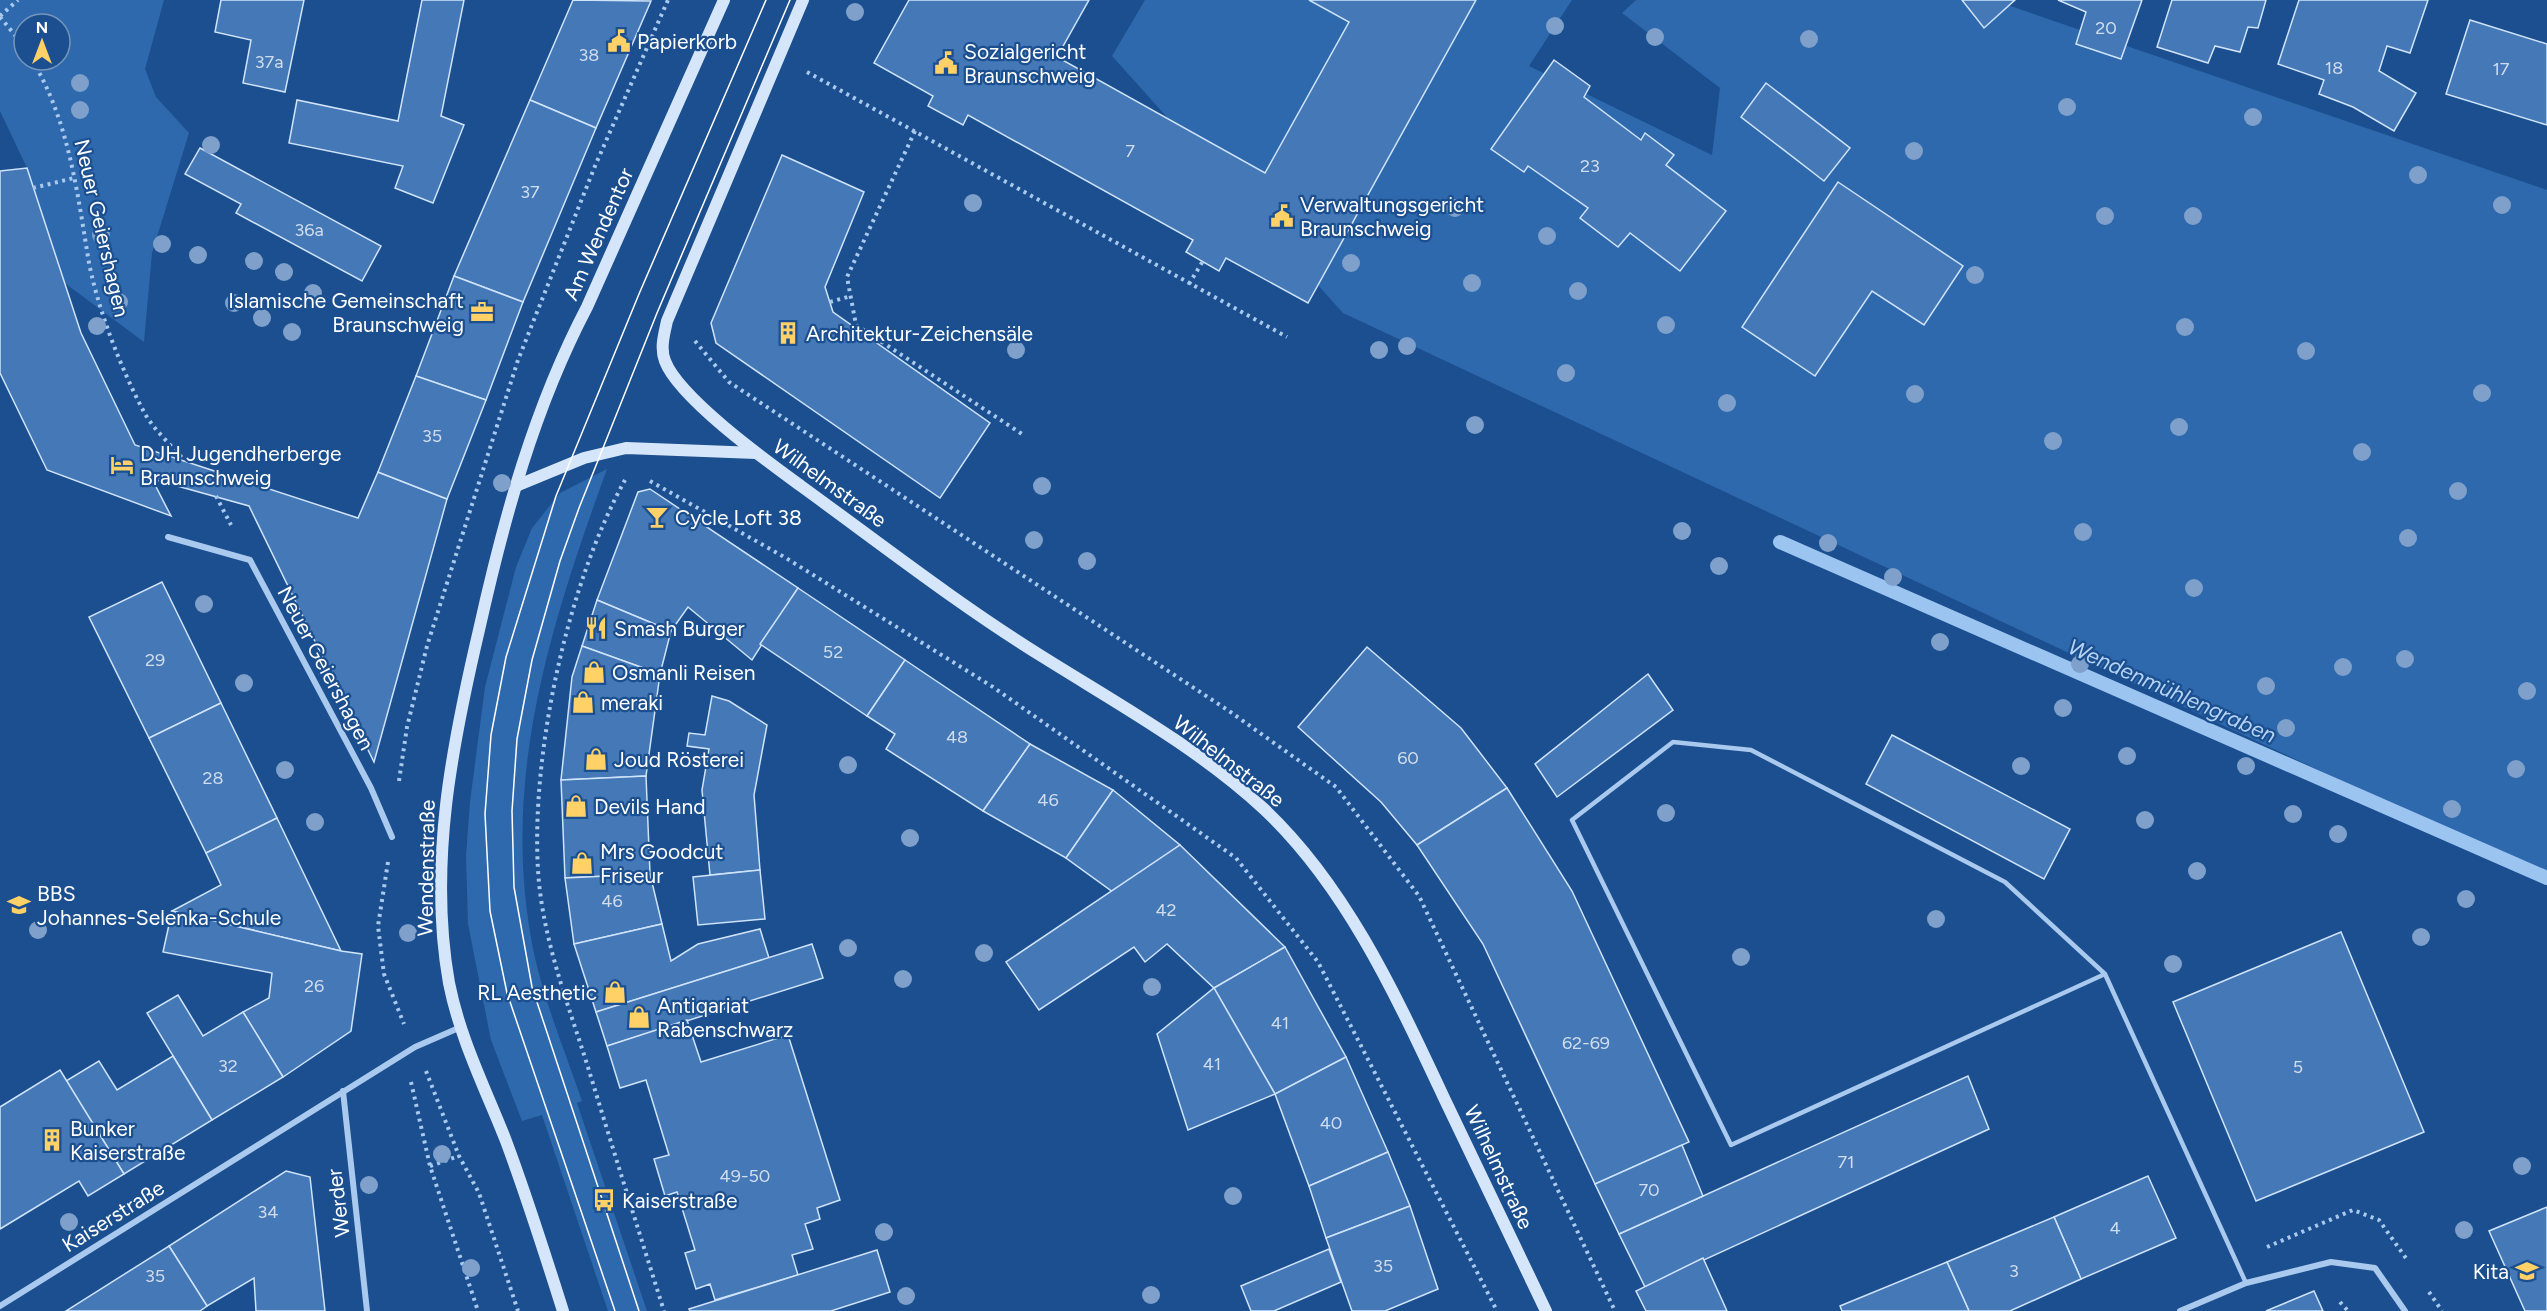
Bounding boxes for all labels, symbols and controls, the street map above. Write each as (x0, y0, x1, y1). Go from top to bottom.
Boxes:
north arrow (12, 12, 72, 72)
house number: 20 (2095, 17, 2117, 39)
text: N (36, 18, 48, 37)
public building icon: Papierkorb (606, 28, 632, 54)
place label: Papierkorb (637, 29, 737, 54)
place label: Sozialgericht Braunschweig (964, 39, 1096, 88)
house number: 38 (579, 44, 599, 66)
public building icon: Sozialgericht Braunschweig (933, 50, 959, 76)
house number: 37a (255, 51, 283, 73)
house number: 18 (2325, 57, 2343, 79)
house number: 17 (2492, 58, 2510, 80)
street label: Neuer Geiershagen (69, 137, 135, 319)
house number: 7 (1125, 140, 1135, 162)
house number: 23 (1580, 155, 1600, 177)
street label: Am Wendentor (558, 164, 638, 304)
house number: 37 (520, 181, 540, 203)
place label: Verwaltungsgericht Braunschweig (1300, 192, 1484, 241)
public building icon: Verwaltungsgericht Braunschweig (1269, 203, 1295, 229)
house number: 36a (294, 219, 324, 241)
place label: Islamische Gemeinschaft Braunschweig (228, 288, 464, 337)
office icon: Islamische Gemeinschaft Braunschweig (469, 299, 495, 325)
building icon: Architektur-Zeichensäle (775, 320, 801, 346)
place label: Architektur-Zeichensäle (806, 321, 1033, 346)
house number: 35 (422, 425, 442, 447)
street label: Wilhelmstraße (768, 433, 892, 533)
place label: DJH Jugendherberge Braunschweig (140, 441, 342, 490)
hotel icon: DJH Jugendherberge Braunschweig (109, 452, 135, 478)
bar icon: Cycle Loft 38 (644, 504, 670, 530)
place label: Cycle Loft 38 (675, 505, 802, 530)
street label: Neuer Geiershagen (272, 582, 380, 754)
restaurant icon: Smash Burger (583, 615, 609, 641)
place label: Smash Burger (614, 616, 745, 641)
water label: Wendenmühlengraben (2064, 633, 2280, 749)
house number: 52 (823, 641, 843, 663)
house number: 29 (145, 649, 165, 671)
shop icon: Osmanli Reisen (581, 659, 607, 685)
place label: Osmanli Reisen (612, 660, 756, 685)
shop icon: meraki (570, 689, 596, 715)
place label: meraki (601, 690, 663, 715)
street label: Wilhelmstraße (1168, 710, 1290, 812)
house number: 48 (946, 726, 968, 748)
shop icon: Joud Rösterei (583, 746, 609, 772)
place label: Joud Rösterei (614, 747, 744, 772)
house number: 60 (1397, 747, 1419, 769)
house number: 28 (202, 767, 224, 789)
house number: 46 (1037, 789, 1059, 811)
shop icon: Devils Hand (563, 793, 589, 819)
place label: Devils Hand (594, 794, 706, 819)
street label: Wendenstraße (412, 799, 440, 937)
place label: Mrs Goodcut Friseur (600, 839, 724, 888)
shop icon: Mrs Goodcut Friseur (569, 850, 595, 876)
place label: BBS Johannes-Selenka-Schule (37, 881, 281, 930)
house number: 46 (601, 890, 623, 912)
school or university icon: BBS Johannes-Selenka-Schule (6, 892, 32, 918)
house number: 42 (1155, 899, 1177, 921)
house number: 26 (304, 975, 324, 997)
shop icon: RL Aesthetic (602, 979, 628, 1005)
place label: RL Aesthetic (477, 980, 597, 1005)
place label: Antiqariat Rabenschwarz (657, 993, 793, 1042)
shop icon: Antiqariat Rabenschwarz (626, 1004, 652, 1030)
house number: 41 (1271, 1012, 1289, 1034)
house number: 62-69 (1562, 1032, 1610, 1054)
house number: 41 (1203, 1053, 1221, 1075)
house number: 32 (218, 1055, 238, 1077)
house number: 5 (2293, 1056, 2303, 1078)
street label: Wilhelmstraße (1459, 1101, 1539, 1233)
house number: 40 (1320, 1112, 1342, 1134)
place label: Bunker Kaiserstraße (70, 1116, 185, 1165)
building icon: Bunker Kaiserstraße (39, 1127, 65, 1153)
house number: 71 (1837, 1151, 1855, 1173)
house number: 49-50 (720, 1165, 770, 1187)
street label: Werder (321, 1167, 355, 1239)
street label: Kaiserstraße (57, 1175, 169, 1257)
house number: 70 (1638, 1179, 1660, 1201)
bus stop icon: Kaiserstraße (591, 1187, 617, 1213)
place label: Kaiserstraße (622, 1188, 737, 1213)
house number: 34 (258, 1201, 278, 1223)
house number: 4 (2109, 1217, 2121, 1239)
house number: 35 (1373, 1255, 1393, 1277)
school or university icon: Kita (2514, 1258, 2540, 1284)
place label: Kita (2473, 1259, 2509, 1284)
house number: 3 (2009, 1260, 2019, 1282)
house number: 35 (145, 1265, 165, 1287)

